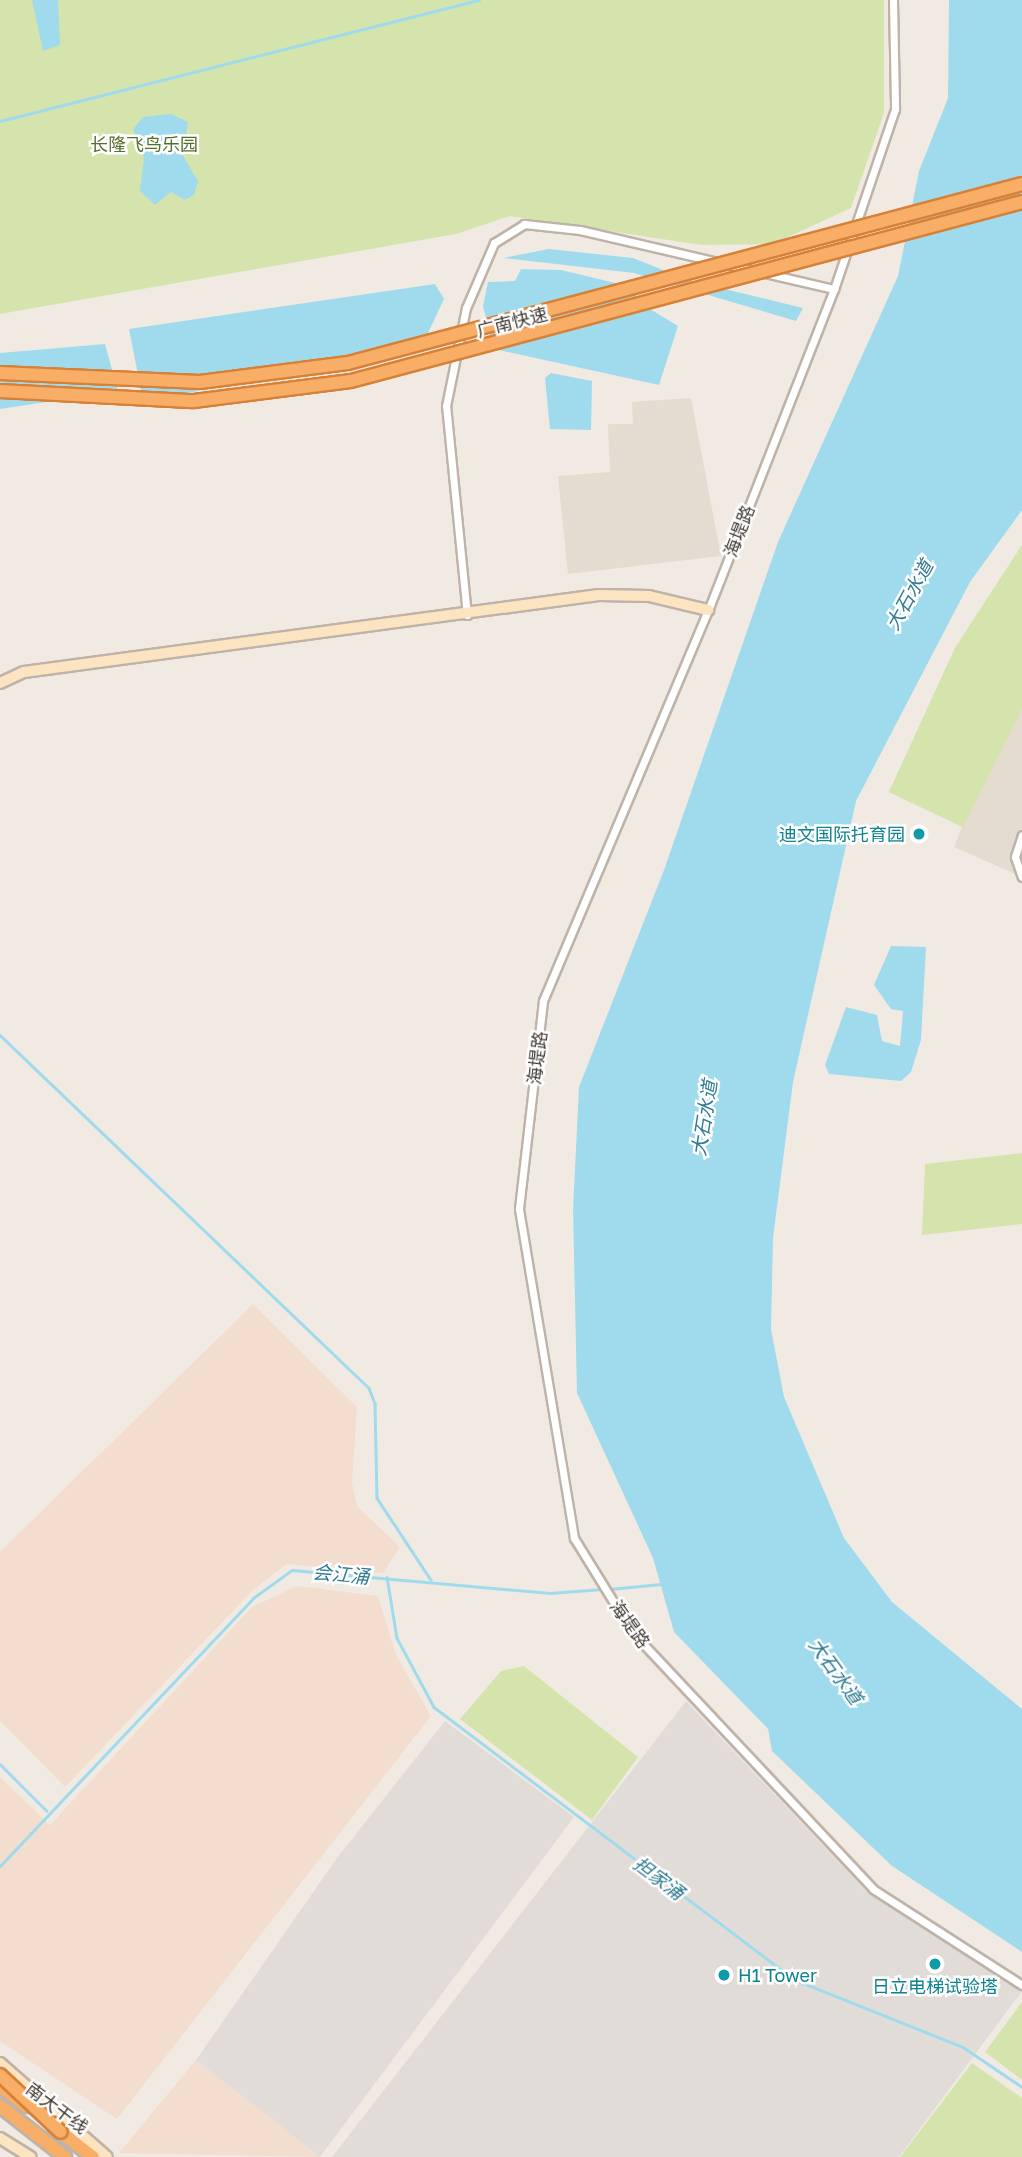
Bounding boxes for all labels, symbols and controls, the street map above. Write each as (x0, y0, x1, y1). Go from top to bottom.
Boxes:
park label: 长隆飞鸟乐园 (90, 133, 198, 155)
street label: 广南快速 (474, 303, 550, 341)
street label: 海堤路 (719, 502, 759, 560)
water label: 大石水道 (881, 556, 937, 634)
place label: 迪文国际托育园 (779, 823, 905, 845)
marker: 迪文国际托育园 (911, 826, 927, 842)
street label: 海堤路 (523, 1030, 551, 1086)
water label: 大石水道 (687, 1079, 721, 1157)
water label: 会江涌 (312, 1560, 370, 1588)
street label: 海堤路 (605, 1596, 655, 1652)
water label: 大石水道 (804, 1634, 868, 1708)
water label: 担家涌 (629, 1852, 689, 1904)
marker: 日立电梯试验塔 (927, 1956, 943, 1972)
place label: H1 Tower (738, 1964, 817, 1986)
marker: H1 Tower (716, 1967, 732, 1983)
place label: 日立电梯试验塔 (872, 1975, 998, 1997)
street label: 南大干线 (22, 2078, 92, 2138)

